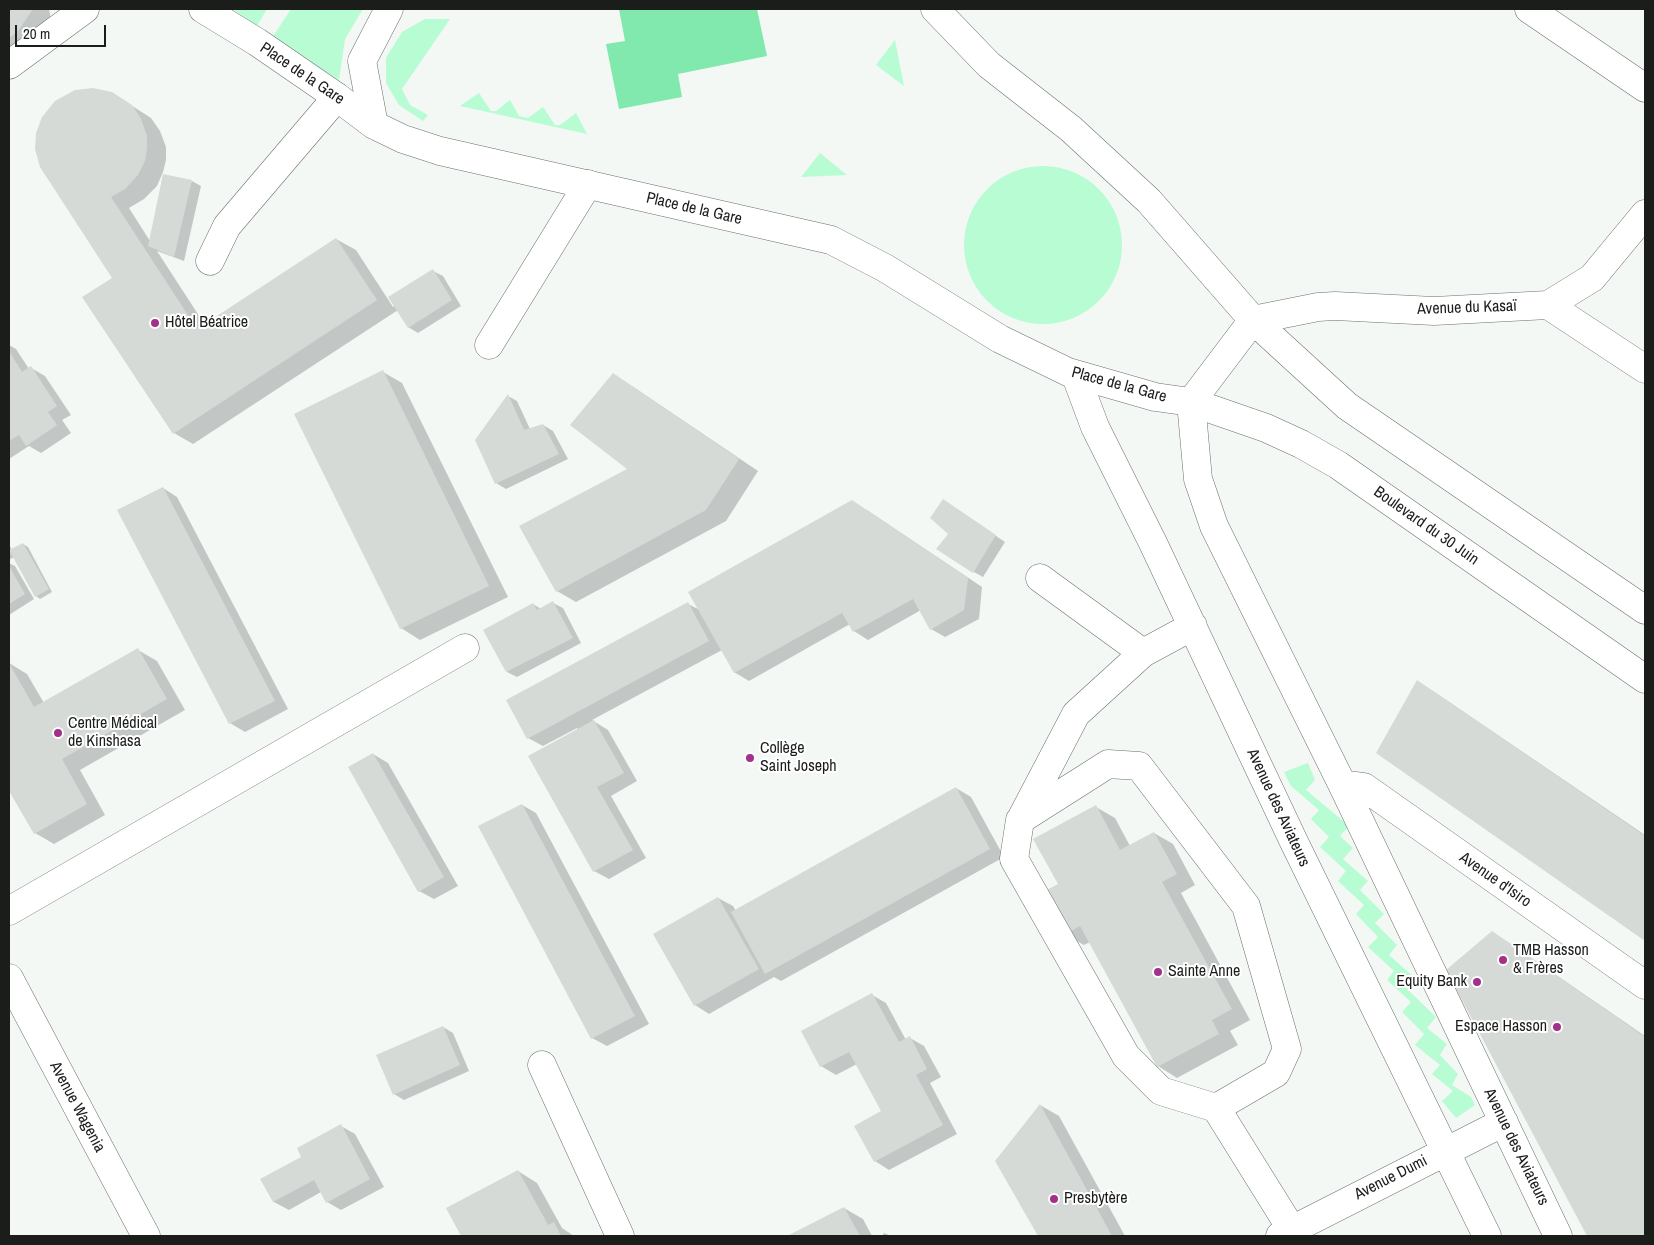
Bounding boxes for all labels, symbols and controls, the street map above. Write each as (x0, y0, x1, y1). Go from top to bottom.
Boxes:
scale bar (18, 15, 109, 47)
text: 20 m (23, 23, 50, 44)
street label: Place de la Gare (256, 39, 348, 109)
street label: Place de la Gare (644, 189, 744, 229)
street label: Avenue du Kasaï (1417, 297, 1517, 319)
place label: Hôtel Béatrice (165, 313, 248, 333)
marker: Hôtel Béatrice (149, 317, 161, 329)
street label: Place de la Gare (1069, 363, 1169, 407)
street label: Boulevard du 30 Juin (1370, 483, 1482, 569)
place label: Centre Médical de Kinshasa (68, 714, 157, 752)
marker: Centre Médical de Kinshasa (52, 727, 64, 739)
place label: Collège Saint Joseph (760, 739, 837, 777)
street label: Avenue des Aviateurs (1242, 746, 1314, 870)
marker: Collège Saint Joseph (744, 752, 756, 764)
street label: Avenue d'Isiro (1455, 848, 1535, 912)
place label: TMB Hasson & Frères (1513, 941, 1589, 979)
marker: TMB Hasson & Frères (1497, 954, 1509, 966)
place label: Sainte Anne (1168, 962, 1240, 982)
marker: Sainte Anne (1152, 966, 1164, 978)
place label: Equity Bank (1396, 972, 1467, 992)
marker: Equity Bank (1471, 976, 1483, 988)
place label: Espace Hasson (1455, 1017, 1547, 1037)
marker: Espace Hasson (1551, 1021, 1563, 1033)
street label: Avenue Wagenia (45, 1058, 109, 1156)
street label: Avenue des Aviateurs (1479, 1085, 1553, 1209)
street label: Avenue Dumi (1351, 1151, 1431, 1205)
place label: Presbytère (1064, 1189, 1127, 1209)
marker: Presbytère (1048, 1193, 1060, 1205)

